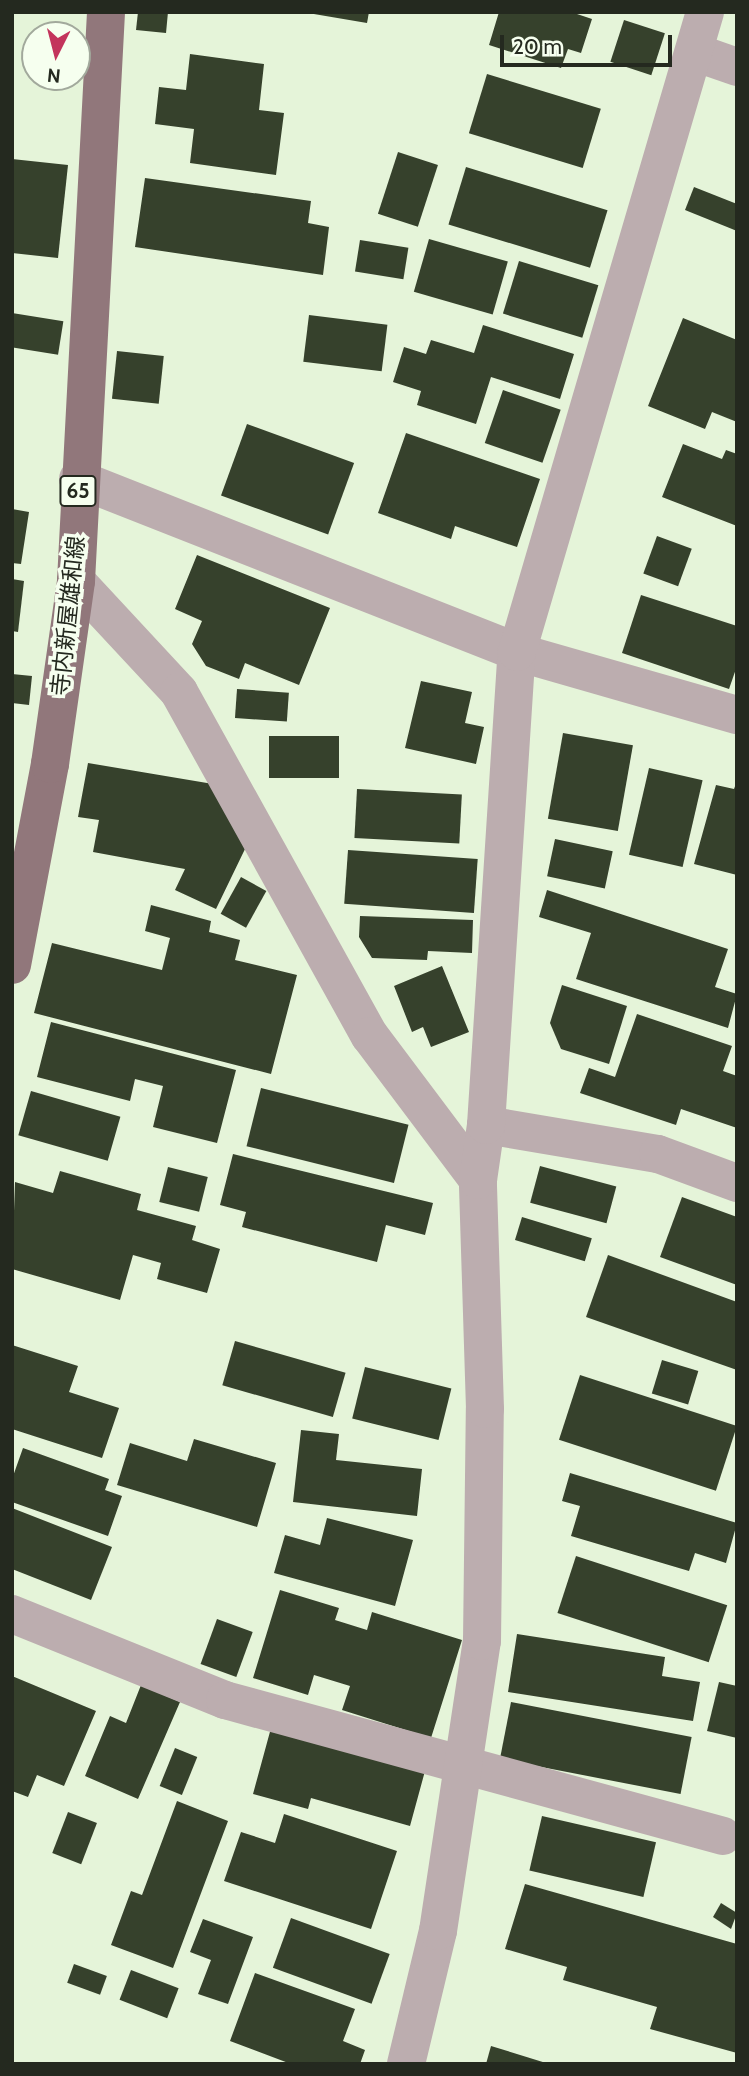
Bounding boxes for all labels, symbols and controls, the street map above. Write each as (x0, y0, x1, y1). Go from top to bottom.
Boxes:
north arrow (21, 21, 91, 91)
scale bar (504, 21, 676, 65)
text: 20 m (513, 34, 562, 59)
text: N (46, 63, 62, 88)
road number: 65 (59, 474, 97, 508)
street label: 寺内新屋雄和線 (46, 534, 90, 698)

